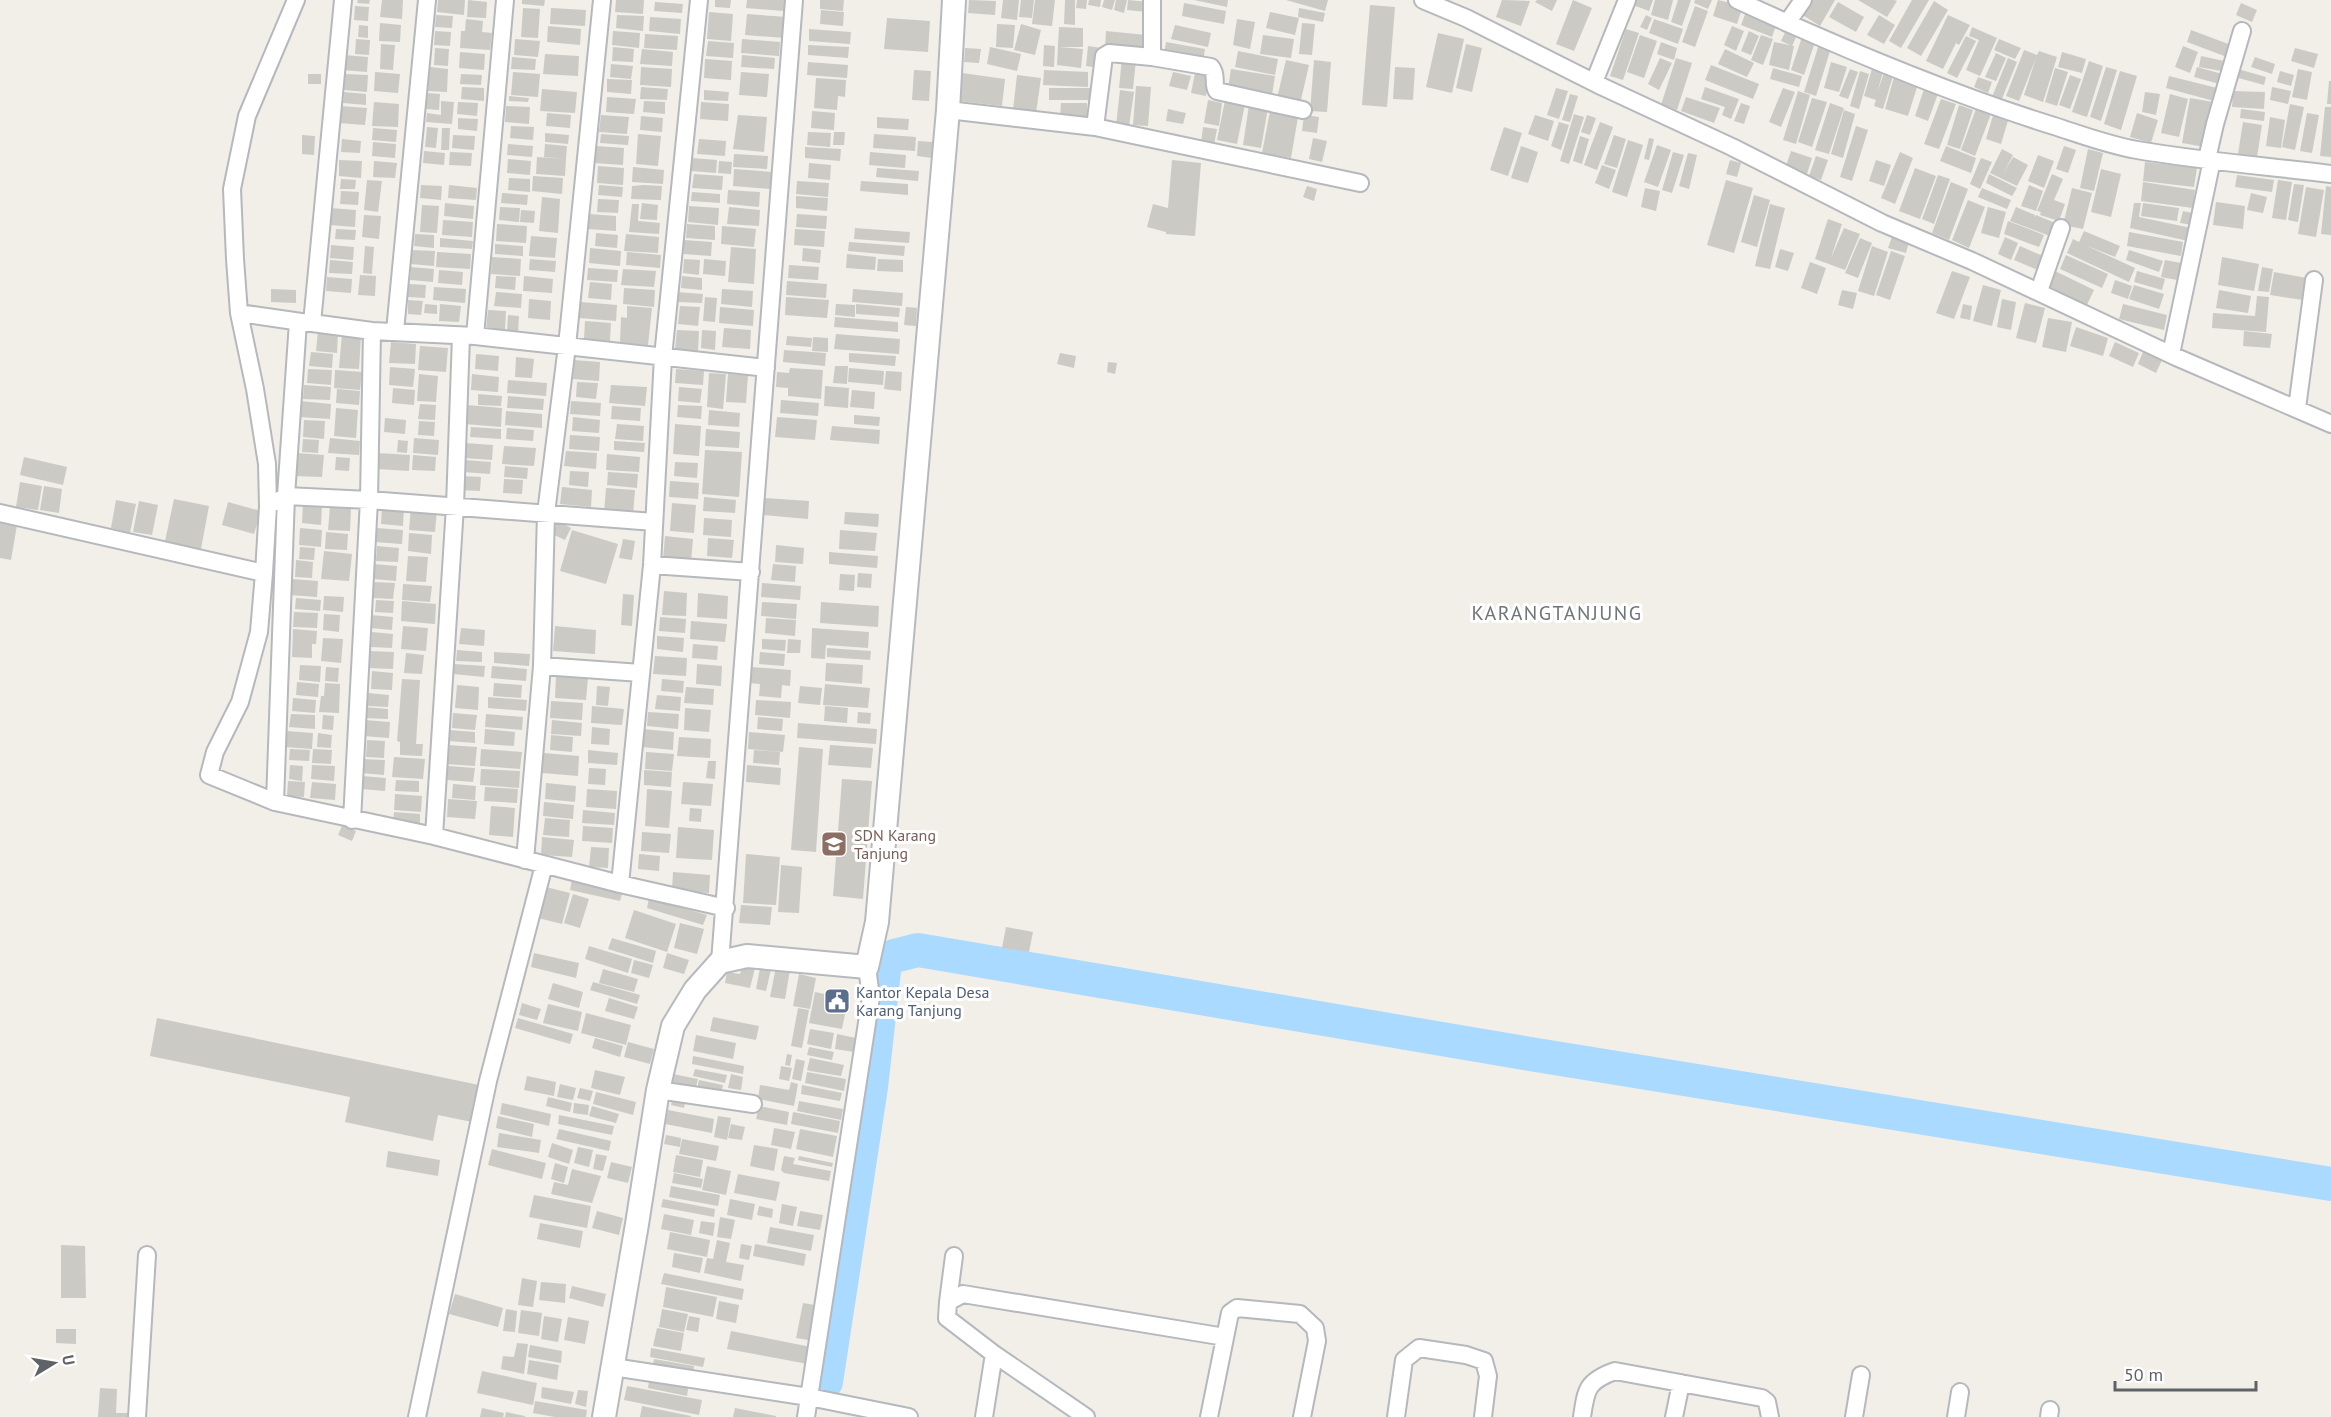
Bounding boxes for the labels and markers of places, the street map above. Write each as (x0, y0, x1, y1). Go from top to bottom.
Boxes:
place label: SDN Karang Tanjung (854, 825, 936, 863)
school or university icon: SDN Karang Tanjung (819, 829, 849, 859)
place label: Kantor Kepala Desa Karang Tanjung (856, 982, 989, 1020)
public building icon: Kantor Kepala Desa Karang Tanjung (822, 986, 852, 1016)

